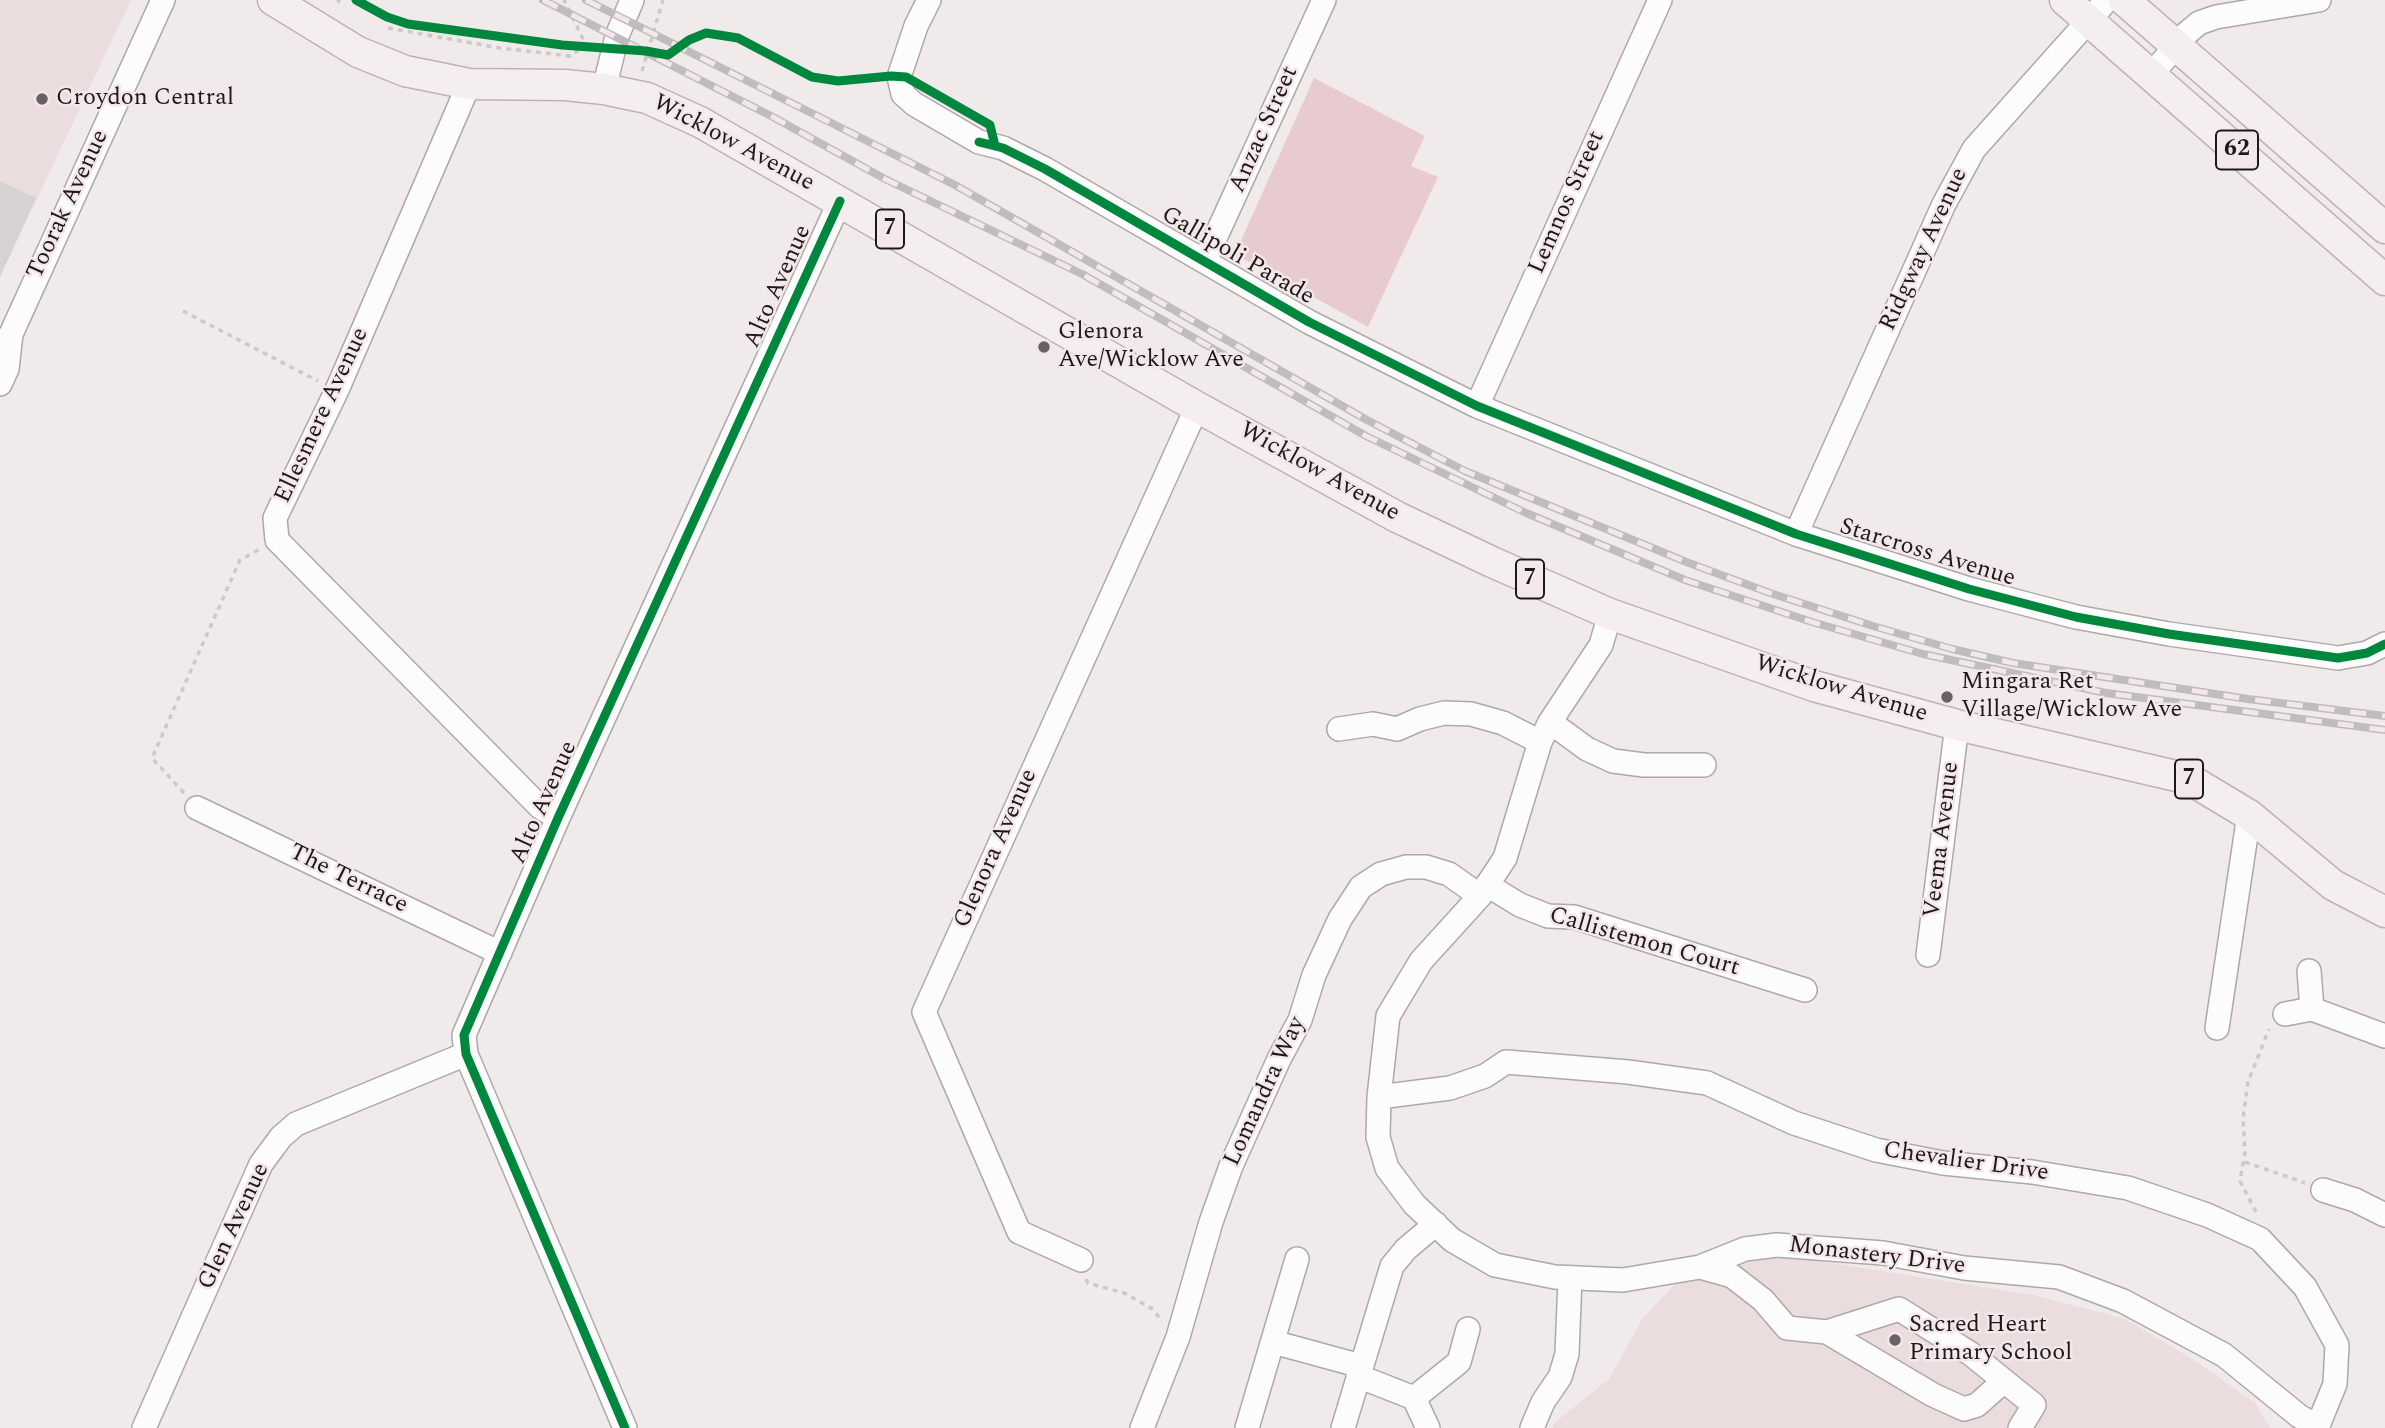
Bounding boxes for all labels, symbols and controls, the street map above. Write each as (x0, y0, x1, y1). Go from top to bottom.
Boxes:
street label: Anzac Street (1224, 62, 1306, 198)
place label: Croydon Central (56, 85, 234, 113)
street label: Wicklow Avenue (647, 89, 819, 199)
marker: Croydon Central (34, 91, 50, 107)
street label: Toorak Avenue (22, 126, 116, 284)
street label: Lemnos Street (1524, 127, 1612, 279)
road number: 62 (2216, 130, 2258, 169)
street label: Ridgway Avenue (1875, 164, 1975, 336)
street label: Gallipoli Parade (1155, 202, 1319, 312)
road number: 7 (876, 210, 904, 248)
street label: Alto Avenue (739, 221, 819, 353)
place label: Glenora Ave/Wicklow Ave (1058, 319, 1244, 375)
street label: Ellesmere Avenue (270, 324, 376, 508)
marker: Glenora Ave/Wicklow Ave (1036, 339, 1052, 355)
street label: Wicklow Avenue (1234, 417, 1404, 529)
street label: Starcross Avenue (1836, 514, 2018, 594)
road number: 7 (1516, 559, 1544, 598)
street label: Wicklow Avenue (1751, 650, 1931, 730)
place label: Mingara Ret Village/Wicklow Ave (1961, 669, 2182, 725)
marker: Mingara Ret Village/Wicklow Ave (1939, 689, 1955, 705)
street label: Alto Avenue (505, 737, 585, 869)
street label: Veema Avenue (1919, 760, 1967, 920)
road number: 7 (2175, 760, 2203, 799)
street label: Glenora Avenue (949, 765, 1045, 933)
street label: The Terrace (284, 839, 412, 921)
street label: Callistemon Court (1546, 902, 1742, 984)
street label: Lomandra Way (1219, 1013, 1313, 1171)
street label: Chevalier Drive (1881, 1137, 2051, 1189)
street label: Glen Avenue (193, 1159, 277, 1295)
street label: Monastery Drive (1787, 1232, 1967, 1282)
place label: Sacred Heart Primary School (1909, 1312, 2072, 1368)
marker: Sacred Heart Primary School (1887, 1332, 1903, 1348)

